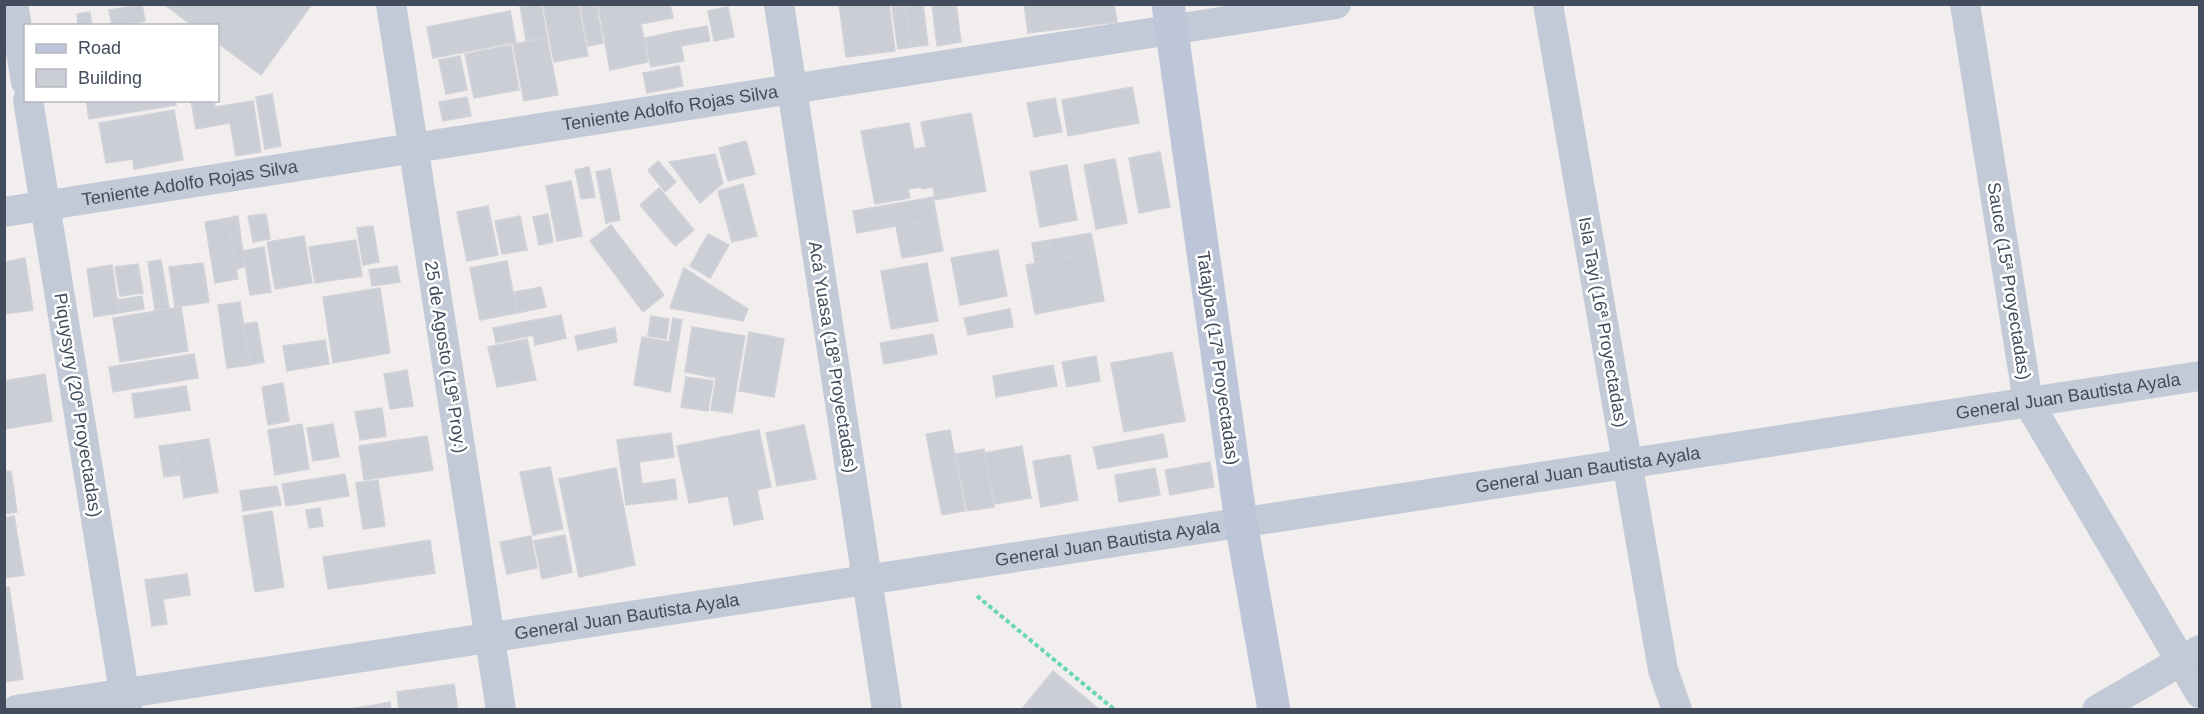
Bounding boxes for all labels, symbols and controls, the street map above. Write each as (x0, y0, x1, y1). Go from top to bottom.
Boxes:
legend (24, 24, 219, 102)
text: Road (78, 38, 121, 58)
text: Building (78, 68, 142, 88)
street label: Teniente Adolfo Rojas Silva (561, 81, 780, 135)
street label: Teniente Adolfo Rojas Silva (80, 156, 300, 210)
street label: Sauce (15ª Proyectadas) (1983, 181, 2035, 381)
street label: Isla Tayi (16ª Proyectadas) (1575, 215, 1631, 429)
street label: Acá Yuasa (18ª Proyectadas) (805, 240, 861, 474)
street label: Tatajyba (17ª Proyectadas) (1193, 250, 1243, 466)
street label: 25 de Agosto (19ª Proy.) (421, 259, 471, 455)
street label: Piquysyry (20ª Proyectadas) (50, 291, 106, 519)
street label: General Juan Bautista Ayala (1954, 369, 2183, 423)
street label: General Juan Bautista Ayala (1474, 442, 1702, 497)
street label: General Juan Bautista Ayala (994, 516, 1222, 570)
street label: General Juan Bautista Ayala (513, 589, 742, 644)

